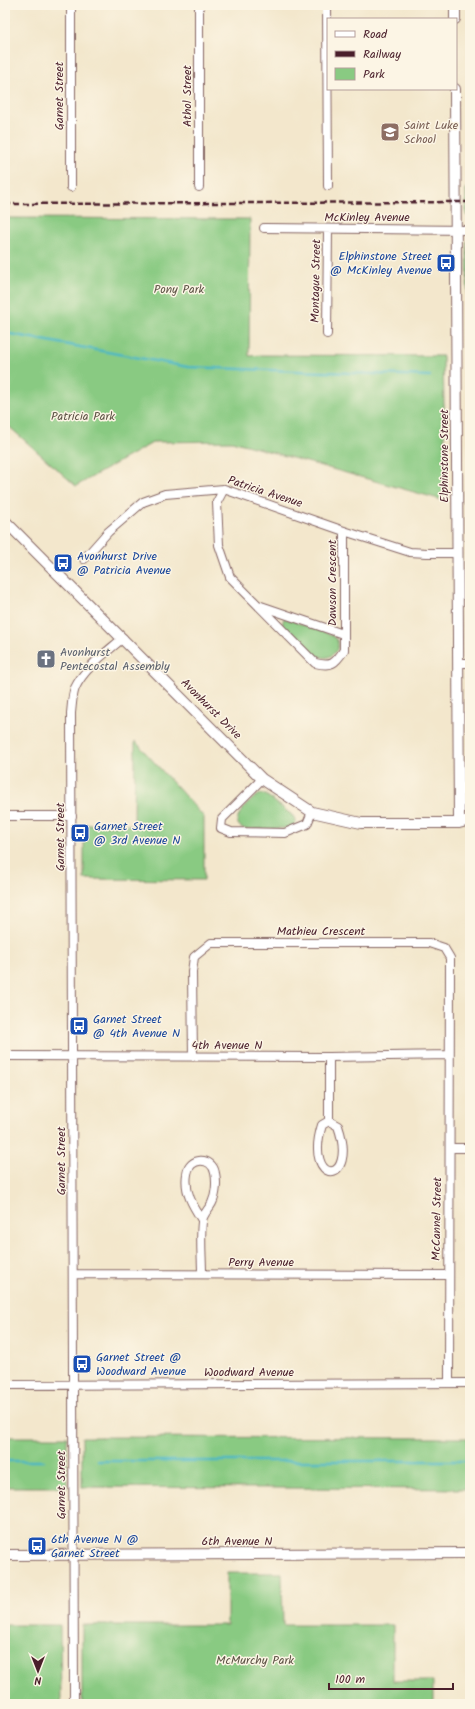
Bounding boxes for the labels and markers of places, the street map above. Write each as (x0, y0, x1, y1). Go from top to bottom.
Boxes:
place label: Saint Luke School (404, 116, 459, 149)
school or university icon: Saint Luke School (379, 121, 401, 143)
place label: Elphinstone Street @ McKinley Avenue (330, 247, 433, 280)
bus stop icon: Elphinstone Street @ McKinley Avenue (435, 252, 457, 274)
place label: Avonhurst Drive @ Patricia Avenue (77, 547, 172, 580)
bus stop icon: Avonhurst Drive @ Patricia Avenue (52, 552, 74, 574)
place label: Avonhurst Pentecostal Assembly (60, 643, 170, 676)
church icon: Avonhurst Pentecostal Assembly (35, 648, 57, 670)
place label: Garnet Street @ 3rd Avenue N (94, 817, 180, 850)
bus stop icon: Garnet Street @ 3rd Avenue N (69, 822, 91, 844)
place label: Garnet Street @ 4th Avenue N (93, 1010, 180, 1043)
bus stop icon: Garnet Street @ 4th Avenue N (68, 1015, 90, 1037)
place label: Garnet Street @ Woodward Avenue (96, 1348, 187, 1381)
bus stop icon: Garnet Street @ Woodward Avenue (71, 1353, 93, 1375)
place label: 6th Avenue N @ Garnet Street (51, 1530, 138, 1563)
bus stop icon: 6th Avenue N @ Garnet Street (26, 1535, 48, 1557)

